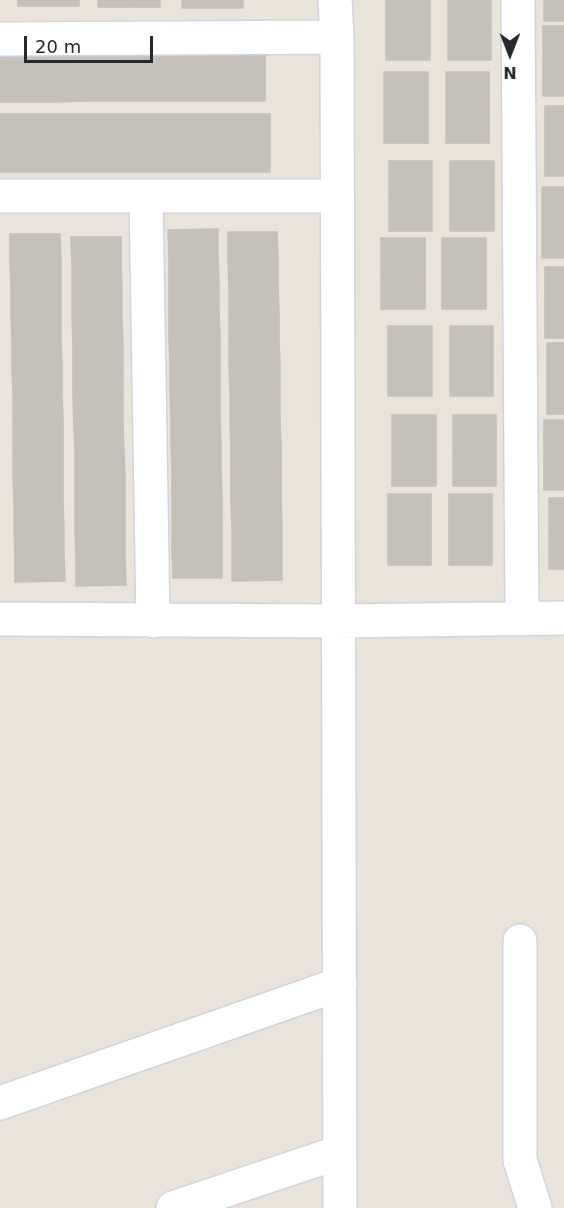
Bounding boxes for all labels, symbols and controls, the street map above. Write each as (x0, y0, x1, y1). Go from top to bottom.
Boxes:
scale bar (27, 24, 156, 62)
north arrow (480, 24, 540, 84)
text: 20 m (35, 36, 81, 57)
text: N (503, 63, 517, 82)

